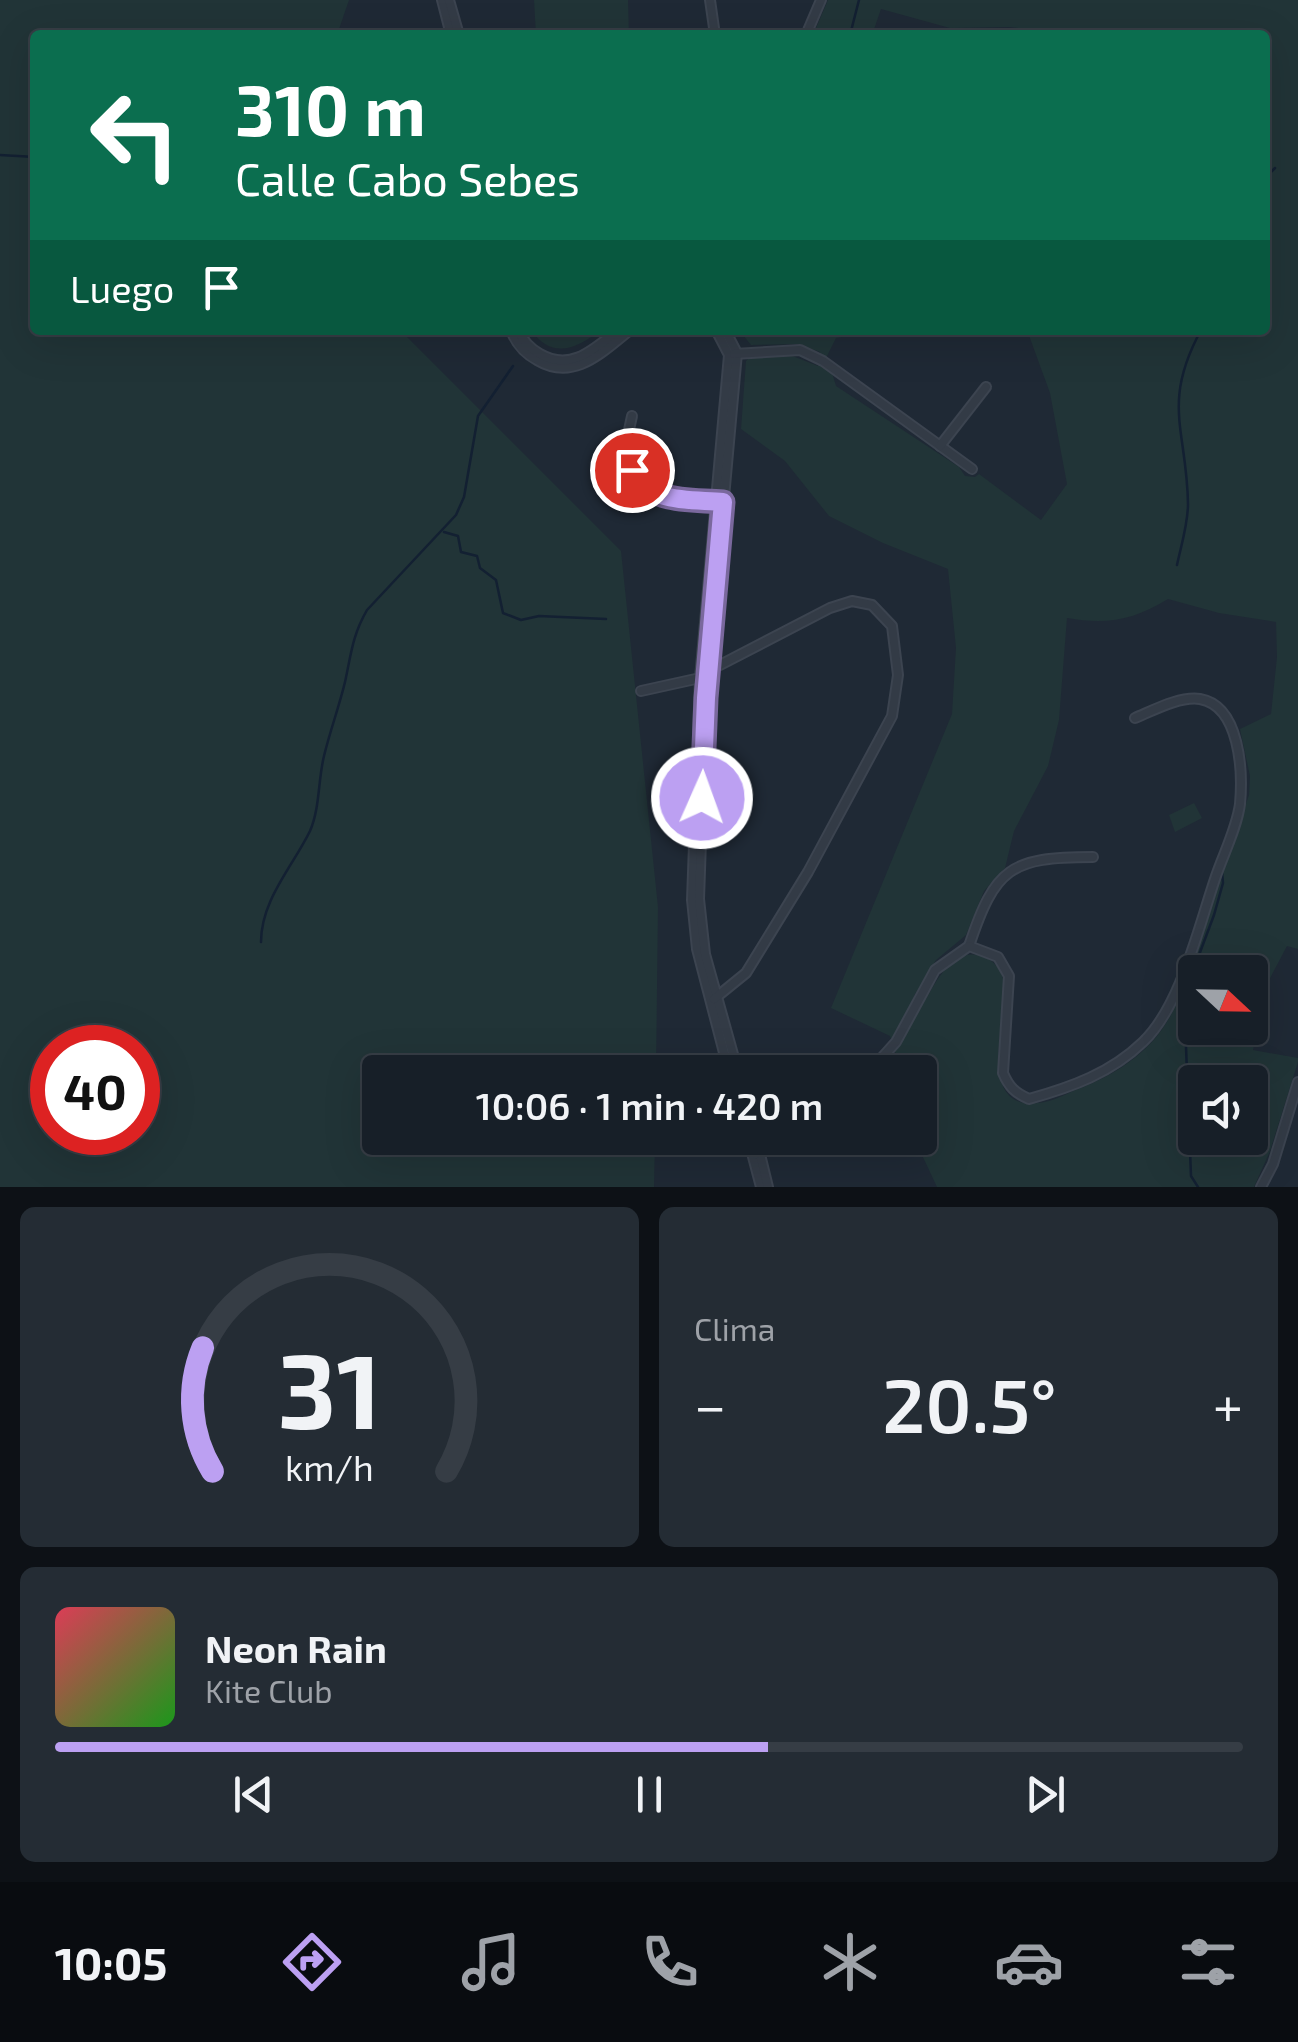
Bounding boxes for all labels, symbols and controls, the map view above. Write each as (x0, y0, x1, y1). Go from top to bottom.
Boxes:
text: 310 m (235, 66, 426, 150)
icon: left (70, 70, 200, 200)
text: Calle Cabo Sebes (235, 151, 580, 205)
icon: arrive (194, 260, 249, 315)
text: Luego (70, 265, 174, 311)
pin (590, 428, 675, 513)
icon: arrive (605, 443, 660, 498)
position arrow (650, 746, 754, 850)
north arrow (1178, 955, 1268, 1045)
map controls (1178, 955, 1268, 1155)
speed limit sign: 40 (30, 1025, 160, 1155)
button: sound (1178, 1065, 1268, 1155)
text: 10:06 · 1 min · 420 m (476, 1082, 823, 1128)
text: Clima (694, 1309, 775, 1347)
text: 31 (278, 1325, 381, 1450)
text: 20.5° (882, 1358, 1057, 1448)
text: − (694, 1371, 726, 1437)
text: + (1213, 1371, 1243, 1437)
text: km/h (285, 1445, 374, 1488)
text: Neon Rain (205, 1625, 387, 1671)
text: Kite Club (205, 1671, 333, 1709)
icon: previous (226, 1767, 281, 1822)
icon: pause (622, 1767, 677, 1822)
icon: next (1018, 1767, 1073, 1822)
icon: directions (277, 1927, 347, 1997)
icon: music (456, 1927, 526, 1997)
icon: phone (635, 1927, 705, 1997)
icon: climate (815, 1927, 885, 1997)
icon: car (994, 1927, 1064, 1997)
icon: filters (1173, 1927, 1243, 1997)
text: 10:05 (55, 1935, 167, 1989)

